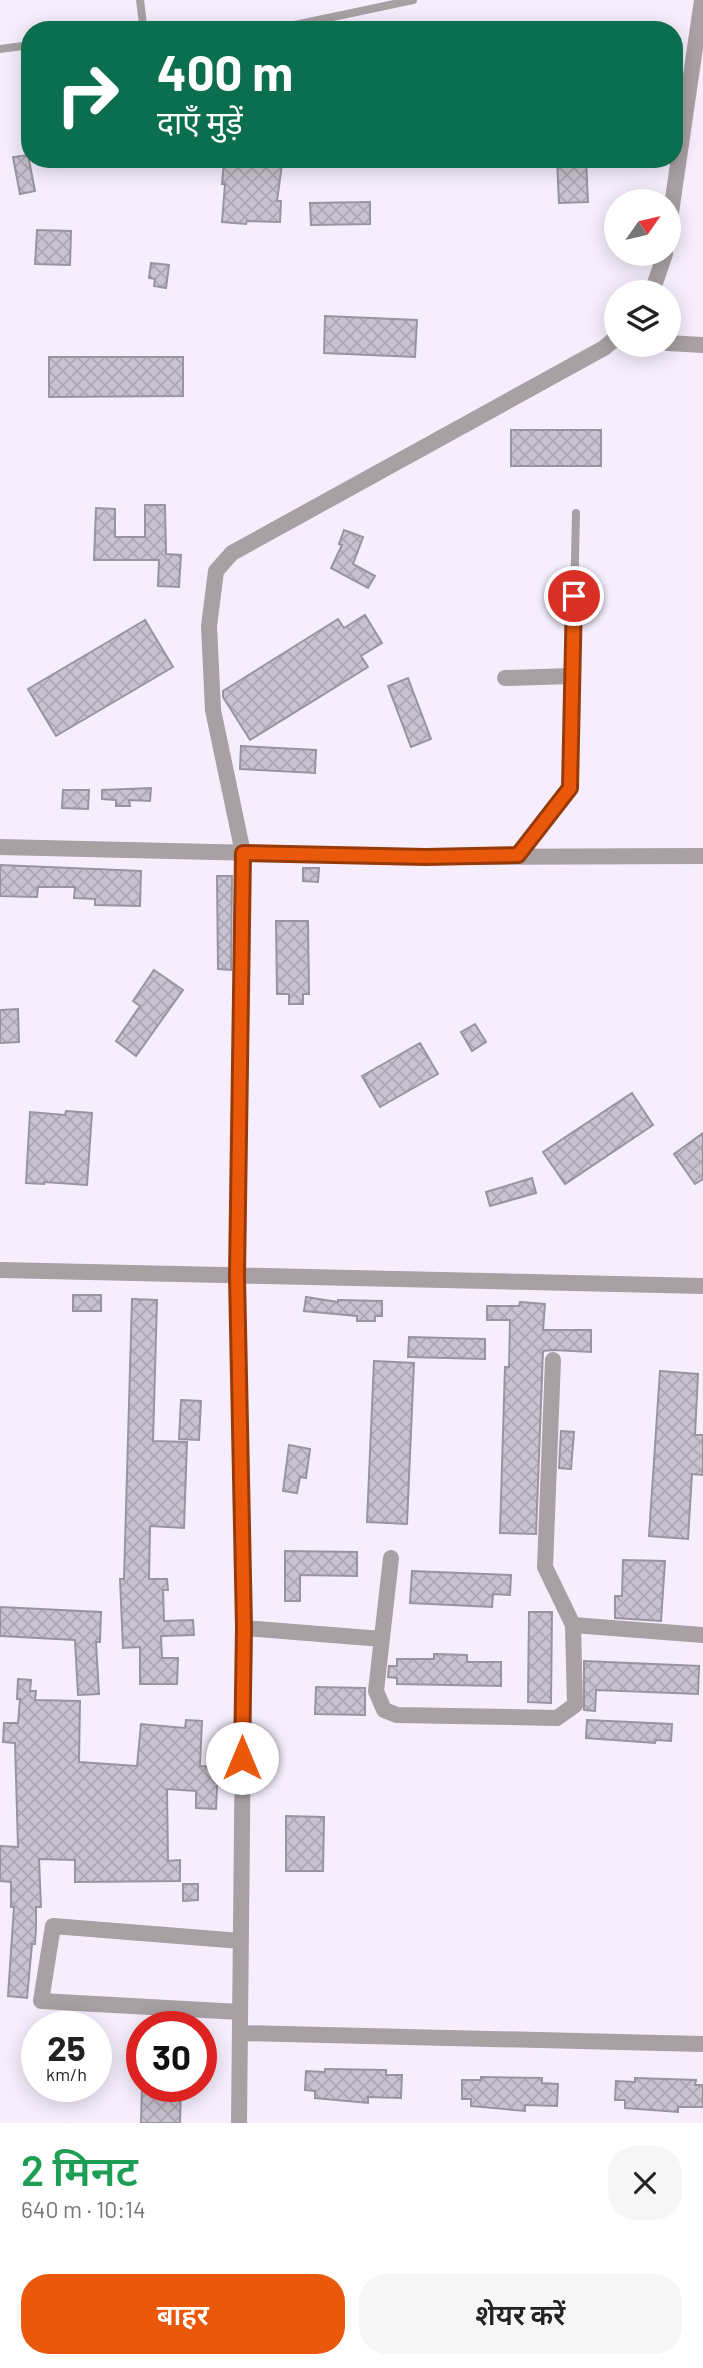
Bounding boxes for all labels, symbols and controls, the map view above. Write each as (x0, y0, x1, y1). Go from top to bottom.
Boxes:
text: 400 m (157, 42, 293, 101)
icon: right (42, 49, 133, 140)
text: दाएँ मुड़ें (157, 102, 243, 140)
north arrow (604, 189, 681, 266)
map controls (604, 189, 681, 357)
button: layers (604, 280, 681, 357)
pin (544, 566, 604, 626)
icon: arrive (555, 577, 593, 615)
position arrow (205, 1721, 279, 1795)
speed limit sign: 30 (126, 2011, 217, 2102)
text: 25 (47, 2026, 86, 2068)
text: km/h (46, 2063, 87, 2085)
text: 2 मिनट (21, 2144, 138, 2194)
button: close (608, 2146, 682, 2220)
text: 640 m · 10:14 (21, 2195, 146, 2223)
button: बाहर (21, 2274, 345, 2354)
button: शेयर करें (359, 2274, 682, 2354)

